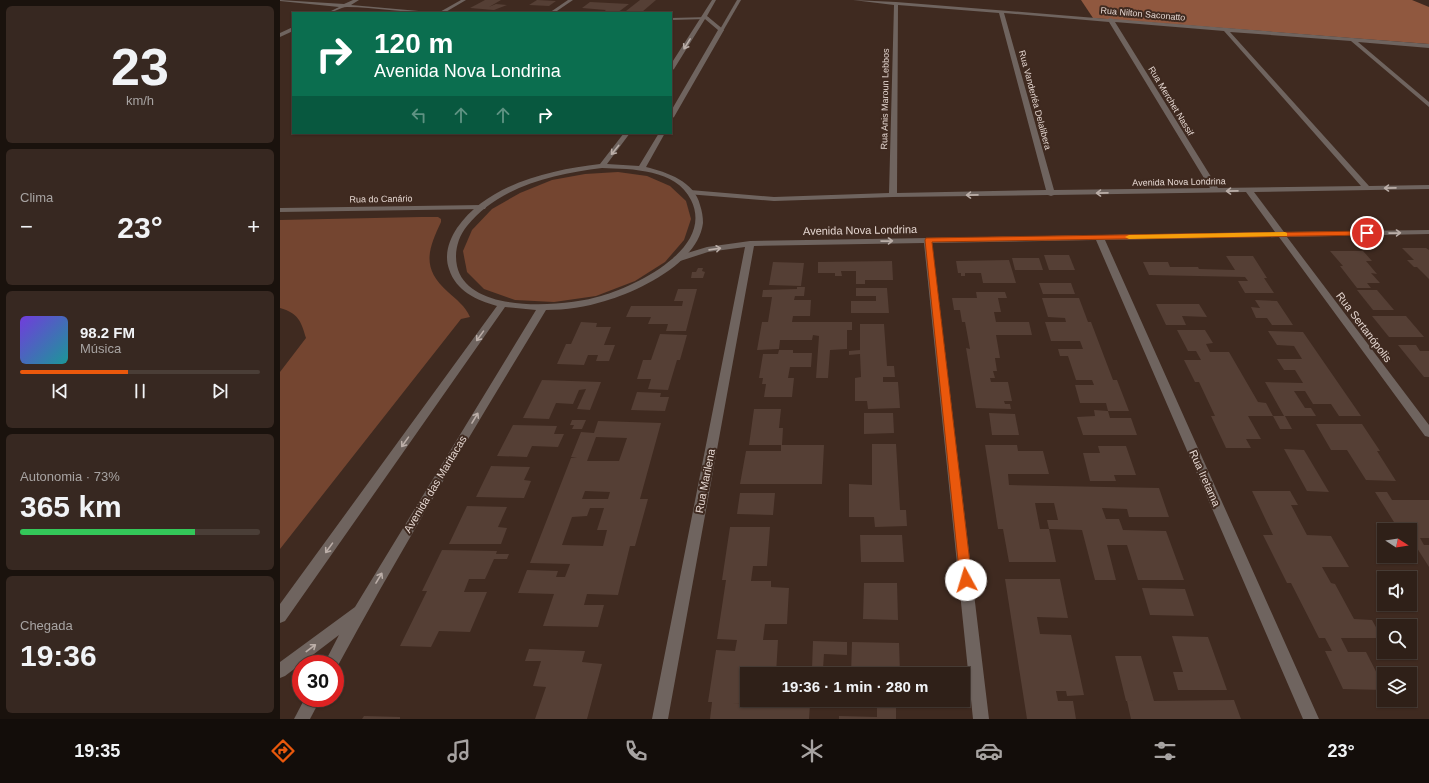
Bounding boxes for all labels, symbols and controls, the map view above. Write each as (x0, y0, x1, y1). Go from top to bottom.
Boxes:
street label: Rua Nilton Saconatto (1100, 5, 1186, 23)
icon: right (308, 28, 360, 80)
text: 120 m (374, 28, 453, 59)
text: 23 (111, 38, 169, 96)
one-way arrow (683, 38, 691, 49)
street label: Rua Anis Maroun Lebbos (879, 48, 891, 150)
street label: Rua Vanderléa Delalibera (1017, 49, 1053, 151)
text: Avenida Nova Londrina (374, 61, 561, 81)
street label: Rua Merchet Nassif (1146, 65, 1196, 138)
text: km/h (126, 93, 154, 108)
icon: left (408, 104, 430, 126)
icon: ahead (450, 104, 472, 126)
icon: ahead (492, 104, 514, 126)
icon: right (534, 104, 556, 126)
one-way arrow (611, 144, 619, 155)
street label: Avenida Nova Londrina (1132, 176, 1226, 188)
one-way arrow (1384, 184, 1397, 192)
one-way arrow (1226, 187, 1239, 195)
one-way arrow (1096, 189, 1109, 197)
text: Clima (20, 190, 53, 205)
one-way arrow (966, 191, 979, 198)
street label: Rua do Canário (349, 193, 413, 205)
text: 23° (117, 211, 163, 244)
text: − (20, 214, 33, 239)
text: + (247, 214, 260, 239)
pin (1350, 216, 1384, 250)
icon: arrive (1356, 222, 1378, 244)
street label: Avenida Nova Londrina (803, 223, 918, 237)
one-way arrow (1388, 229, 1401, 237)
one-way arrow (880, 237, 893, 245)
one-way arrow (708, 245, 721, 253)
street label: Rua Sertanópolis (1334, 290, 1394, 365)
text: 98.2 FM (80, 324, 135, 341)
one-way arrow (476, 331, 485, 342)
text: Música (80, 341, 121, 356)
icon: previous (49, 380, 71, 402)
icon: pause (129, 380, 151, 402)
icon: next (209, 380, 231, 402)
one-way arrow (471, 413, 479, 424)
street label: Avenida das Maritacas (401, 433, 469, 535)
one-way arrow (401, 436, 409, 447)
street label: Rua Marilena (693, 447, 717, 514)
street label: Rua Iretama (1187, 448, 1223, 509)
text: Autonomia · 73% (20, 469, 120, 484)
text: 365 km (20, 490, 122, 523)
north arrow (1377, 523, 1417, 563)
map controls (1377, 523, 1417, 707)
one-way arrow (325, 542, 333, 553)
position arrow (945, 559, 987, 601)
button: sound (1377, 571, 1417, 611)
one-way arrow (376, 572, 384, 584)
text: Chegada (20, 618, 73, 633)
button: search (1377, 619, 1417, 659)
text: 19:36 (20, 639, 97, 672)
one-way arrow (306, 643, 317, 652)
speed limit sign: 30 (292, 655, 344, 707)
button: layers (1377, 667, 1417, 707)
text: 19:36 · 1 min · 280 m (782, 678, 928, 695)
icon: directions (269, 737, 297, 765)
icon: music (445, 737, 473, 765)
icon: phone (622, 737, 650, 765)
icon: climate (798, 737, 826, 765)
icon: car (975, 737, 1003, 765)
icon: filters (1151, 737, 1179, 765)
text: 19:35 (74, 741, 120, 761)
text: 23° (1327, 741, 1355, 761)

